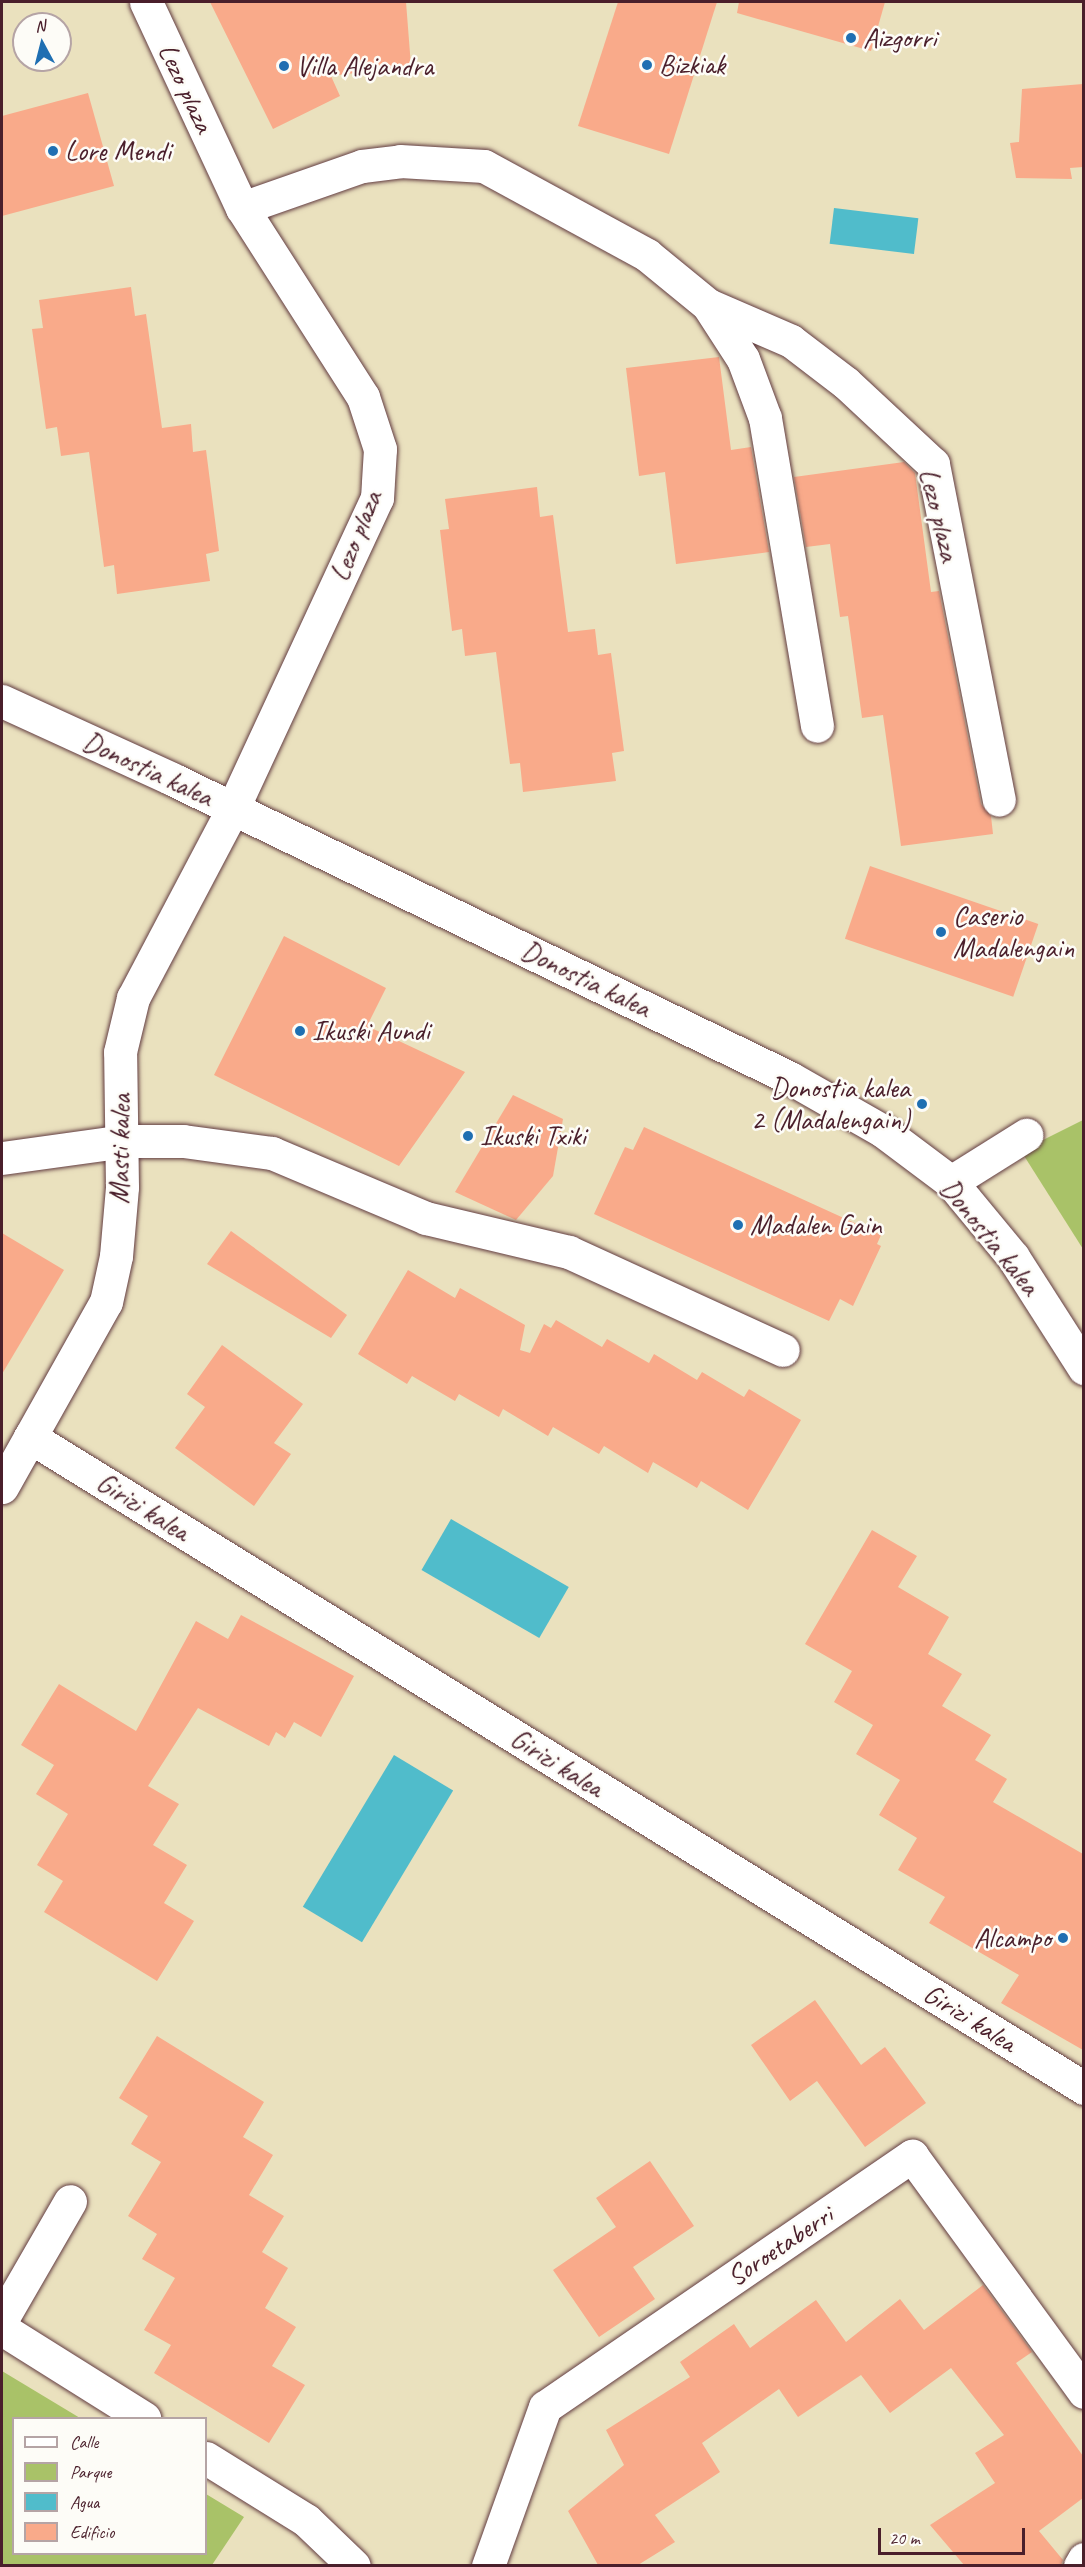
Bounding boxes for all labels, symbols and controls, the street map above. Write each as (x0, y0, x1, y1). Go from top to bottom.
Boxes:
north arrow (12, 12, 72, 72)
text: N (34, 16, 46, 37)
place label: Aizgorri (863, 21, 936, 55)
marker: Aizgorri (844, 31, 858, 45)
street label: Lezo plaza (151, 38, 221, 138)
place label: Bizkiak (659, 48, 725, 82)
place label: Villa Alejandra (296, 49, 432, 83)
marker: Bizkiak (640, 58, 654, 72)
marker: Villa Alejandra (277, 59, 291, 73)
place label: Lore Mendi (65, 134, 171, 168)
marker: Lore Mendi (46, 144, 60, 158)
street label: Lezo plaza (911, 465, 967, 565)
street label: Lezo plaza (323, 486, 389, 586)
street label: Donostia kalea (78, 724, 218, 814)
place label: Caserio Madalengain (953, 899, 1074, 965)
marker: Caserio Madalengain (934, 925, 948, 939)
street label: Donostia kalea (516, 933, 656, 1025)
place label: Ikuski Aundi (312, 1014, 429, 1048)
marker: Ikuski Aundi (293, 1024, 307, 1038)
place label: Donostia kalea 2 (Madalengain) (751, 1071, 910, 1137)
street label: Masti kalea (102, 1093, 138, 1205)
marker: Donostia kalea 2 (Madalengain) (915, 1097, 929, 1111)
place label: Ikuski Txiki (480, 1119, 586, 1153)
marker: Ikuski Txiki (461, 1129, 475, 1143)
street label: Donostia kalea (933, 1172, 1047, 1302)
place label: Madalen Gain (750, 1208, 882, 1242)
marker: Madalen Gain (731, 1218, 745, 1232)
street label: Girizi kalea (90, 1465, 196, 1549)
street label: Girizi kalea (504, 1721, 610, 1805)
place label: Alcampo (974, 1921, 1051, 1955)
marker: Alcampo (1056, 1931, 1070, 1945)
street label: Girizi kalea (917, 1976, 1023, 2060)
street label: Soroetaberri (721, 2198, 839, 2294)
legend (12, 2417, 207, 2555)
text: Calle (70, 2431, 98, 2453)
text: Parque (70, 2461, 111, 2483)
text: Agua (70, 2491, 99, 2513)
scale bar (881, 2516, 1028, 2554)
text: Edificio (70, 2521, 114, 2543)
text: 20 m (889, 2527, 920, 2549)

